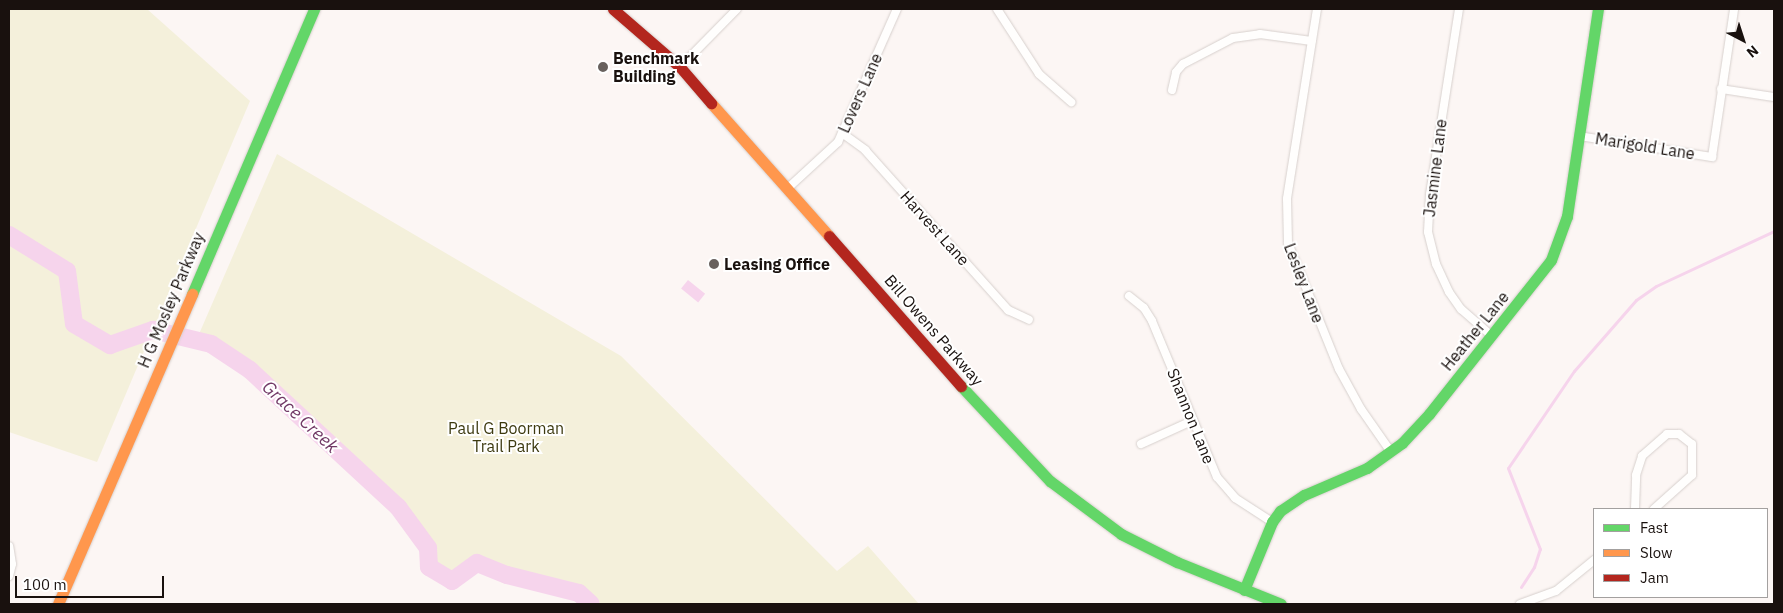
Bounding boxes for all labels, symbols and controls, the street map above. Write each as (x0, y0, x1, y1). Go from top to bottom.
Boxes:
north arrow (1718, 15, 1768, 65)
text: N (1743, 41, 1762, 62)
place label: Benchmark Building (613, 48, 699, 86)
street label: Lovers Lane (834, 50, 886, 136)
marker: Benchmark Building (597, 61, 609, 73)
street label: Jasmine Lane (1419, 118, 1451, 218)
street label: Marigold Lane (1594, 129, 1696, 163)
street label: Harvest Lane (896, 187, 974, 269)
street label: H G Mosley Parkway (134, 229, 208, 371)
street label: Lesley Lane (1280, 241, 1328, 325)
place label: Leasing Office (724, 254, 830, 274)
marker: Leasing Office (708, 258, 720, 270)
street label: Bill Owens Parkway (881, 271, 987, 389)
street label: Heather Lane (1437, 288, 1513, 374)
street label: Shannon Lane (1163, 365, 1219, 467)
water label: Grace Creek (258, 376, 342, 458)
park label: Paul G Boorman Trail Park (448, 418, 564, 456)
legend (1593, 508, 1768, 598)
text: Fast (1640, 518, 1668, 537)
text: Slow (1640, 543, 1673, 562)
scale bar (18, 566, 166, 598)
text: Jam (1640, 568, 1669, 587)
text: 100 m (23, 575, 67, 594)

